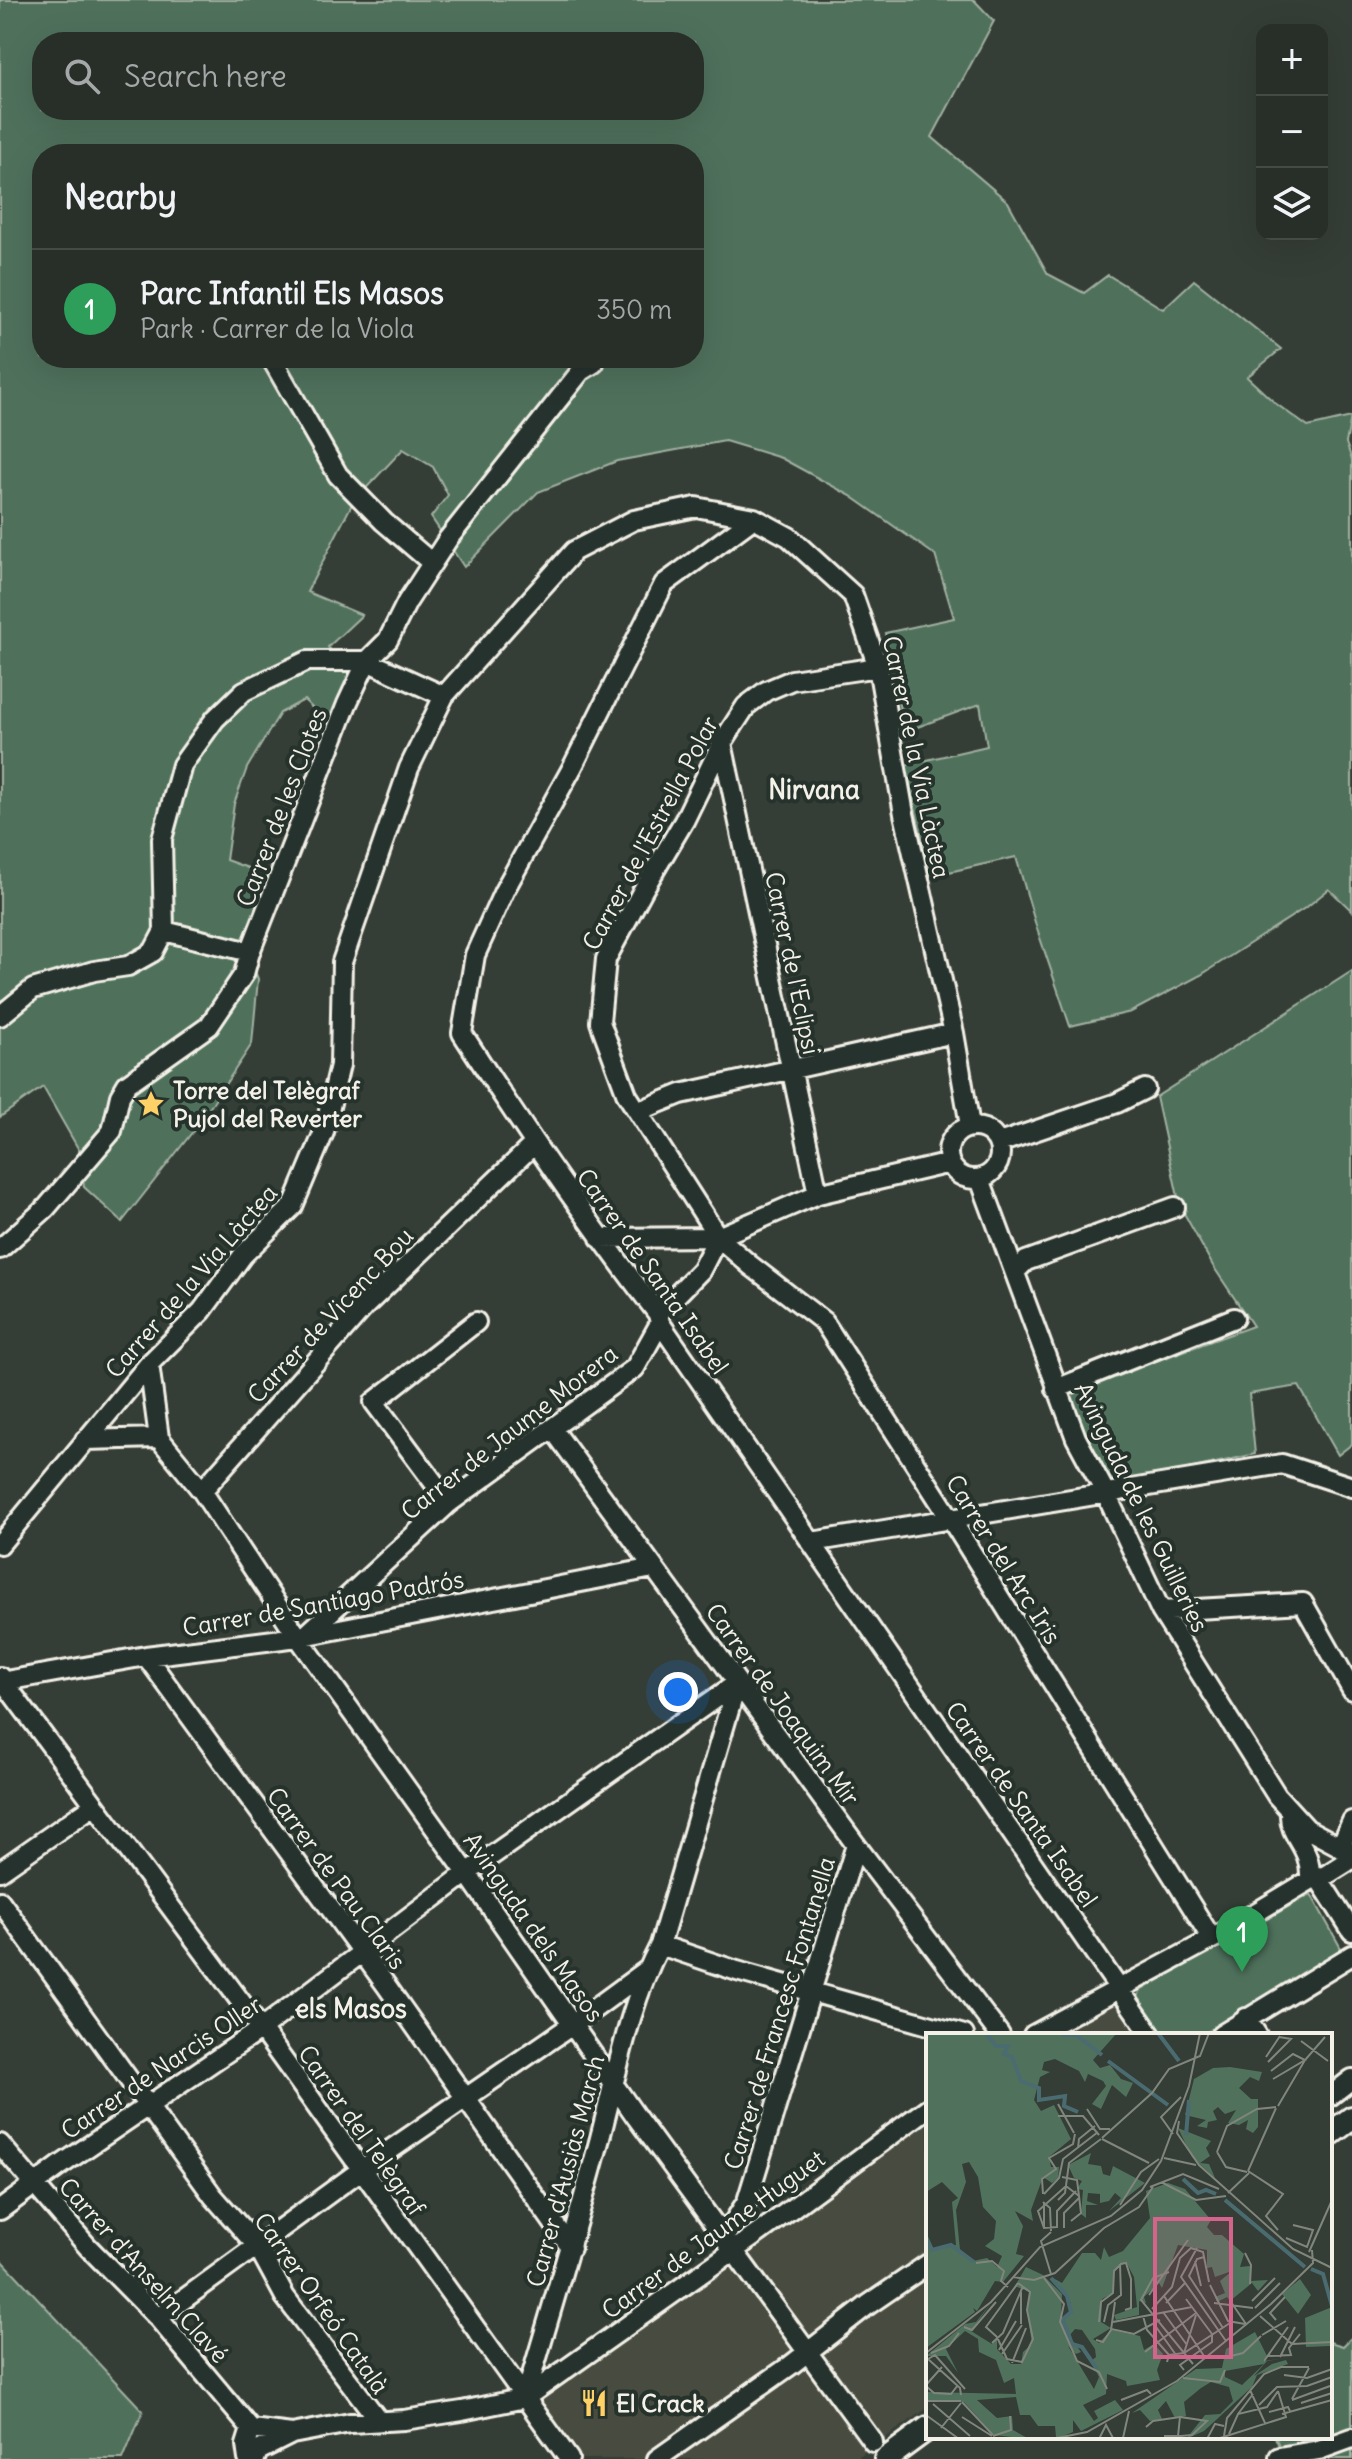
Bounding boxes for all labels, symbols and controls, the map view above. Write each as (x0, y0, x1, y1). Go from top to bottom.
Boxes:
map controls (1256, 24, 1328, 240)
button: + (1256, 24, 1328, 96)
search box (32, 32, 704, 120)
icon: search (60, 54, 104, 98)
text: Search here (124, 57, 287, 95)
button: − (1256, 96, 1328, 168)
button: layers (1256, 168, 1328, 240)
text: Nearby (64, 175, 177, 218)
text: Parc Infantil Els Masos (140, 274, 444, 312)
text: 1 (85, 293, 95, 326)
text: 350 m (596, 293, 672, 326)
text: Park · Carrer de la Viola (140, 312, 414, 345)
street label: Carrer de la Via Làctea (877, 633, 957, 881)
street label: Carrer de les Clotes (229, 703, 333, 911)
street label: Carrer de l'Estrella Polar (576, 711, 725, 955)
district label: Nirvana (768, 773, 860, 806)
street label: Carrer de l'Eclipsi (759, 869, 827, 1057)
place label: Torre del Telègraf Pujol del Reverter (173, 1075, 362, 1133)
place icon: Torre del Telègraf Pujol del Reverter (136, 1089, 166, 1119)
street label: Carrer de Santa Isabel (571, 1162, 735, 1380)
street label: Carrer de la Via Làctea (99, 1178, 283, 1384)
street label: Carrer de Vicenc Bou (241, 1221, 419, 1409)
street label: Carrer de Jaume Morera (395, 1338, 623, 1526)
street label: Avinguda de les Guilleries (1068, 1377, 1216, 1637)
street label: Carrer del Arc Iris (940, 1469, 1068, 1649)
street label: Carrer de Santiago Padrós (180, 1563, 466, 1643)
street label: Carrer de Joaquim Mir (700, 1597, 867, 1811)
your location (658, 1672, 698, 1712)
street label: Carrer de Santa Isabel (940, 1695, 1104, 1913)
street label: Carrer de Pau Claris (261, 1781, 413, 1975)
street label: Avinguda dels Masos (457, 1827, 611, 2027)
street label: Carrer de Francesc Fontanella (717, 1853, 841, 2173)
pin: 1 (1216, 1906, 1268, 1972)
street label: Carrer de Narcis Oller (55, 1989, 267, 2145)
district label: els Masos (295, 1992, 407, 2025)
inset map (926, 2033, 1332, 2439)
street label: Carrer del Telègraf (292, 2039, 433, 2222)
street label: Carrer d'Ausiàs March (520, 2052, 610, 2290)
street label: Carrer de Jaume Huguet (596, 2143, 830, 2325)
street label: Carrer d'Anselm Clavé (53, 2171, 235, 2369)
street label: Carrer Orfeó Català (248, 2207, 396, 2399)
restaurant icon: El Crack (579, 2388, 609, 2418)
place label: El Crack (616, 2388, 704, 2418)

